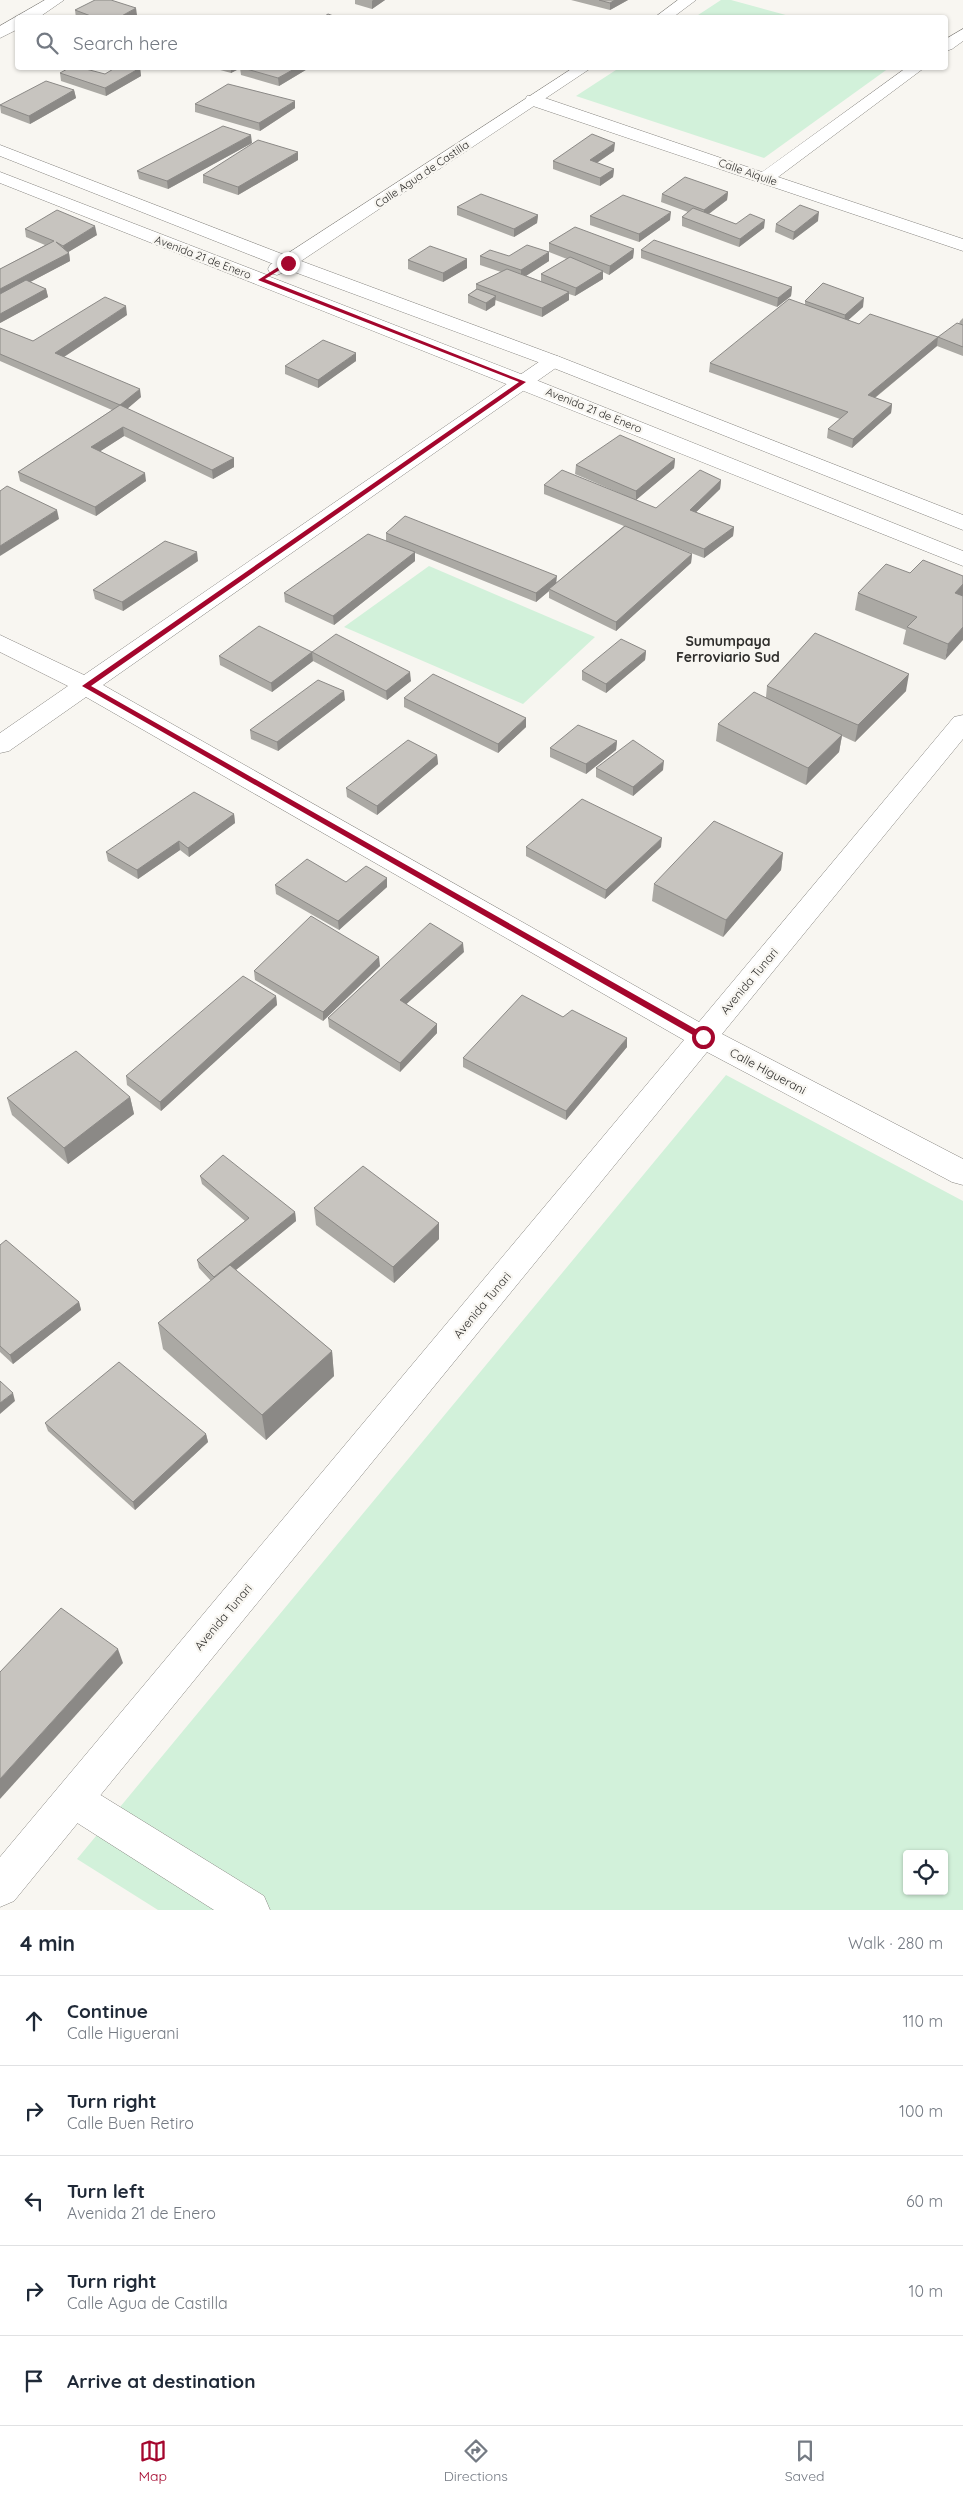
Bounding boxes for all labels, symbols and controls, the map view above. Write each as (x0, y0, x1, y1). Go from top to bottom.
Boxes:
search box (15, 15, 948, 70)
icon: search (33, 29, 61, 57)
text: Search here (73, 31, 178, 55)
street label: Calle Agua de Castilla (372, 137, 472, 211)
street label: Calle Aiquile (717, 155, 779, 189)
street label: Avenida 21 de Enero (153, 232, 254, 282)
route end (277, 252, 300, 275)
street label: Avenida 21 de Enero (544, 384, 644, 436)
district label: Sumumpaya Ferroviario Sud (676, 632, 780, 666)
street label: Avenida Tunari (717, 945, 781, 1017)
route start (692, 1026, 715, 1049)
street label: Calle Higuerani (727, 1045, 809, 1097)
street label: Avenida Tunari (450, 1269, 514, 1341)
street label: Avenida Tunari (191, 1581, 255, 1653)
map controls (903, 1850, 948, 1895)
button: locate (903, 1850, 948, 1895)
text: 4 min (20, 1930, 75, 1956)
text: Walk · 280 m (848, 1933, 943, 1953)
text: Continue (67, 1999, 148, 2023)
icon: ahead (20, 2007, 48, 2035)
text: 110 m (903, 2011, 943, 2031)
text: Calle Higuerani (67, 2023, 179, 2043)
text: Turn right (67, 2089, 156, 2113)
icon: right (20, 2097, 48, 2125)
text: 100 m (899, 2101, 943, 2121)
text: Calle Buen Retiro (67, 2113, 194, 2133)
text: Turn left (67, 2179, 145, 2203)
icon: left (20, 2187, 48, 2215)
text: 60 m (906, 2191, 943, 2211)
text: Avenida 21 de Enero (67, 2203, 216, 2223)
text: Turn right (67, 2269, 156, 2293)
icon: right (20, 2277, 48, 2305)
text: 10 m (909, 2281, 943, 2301)
text: Calle Agua de Castilla (67, 2293, 228, 2313)
icon: arrive (20, 2367, 48, 2395)
text: Arrive at destination (67, 2369, 256, 2393)
tab: Map (138, 2437, 167, 2485)
tab: Directions (444, 2437, 508, 2485)
tab: Saved (785, 2437, 825, 2485)

